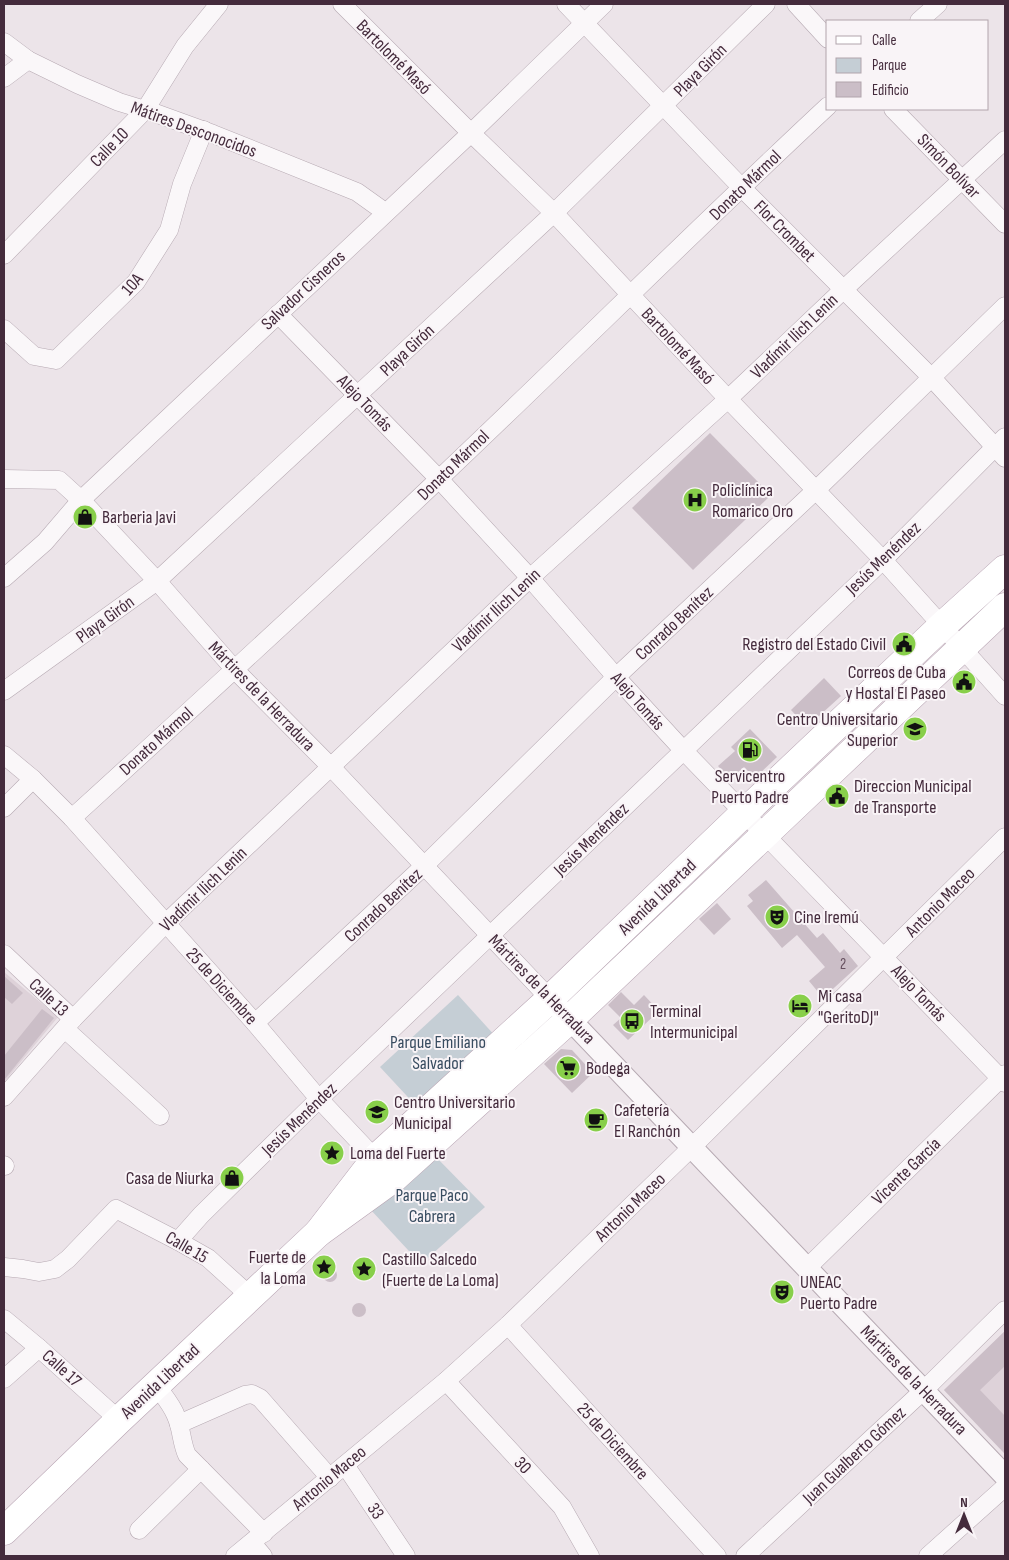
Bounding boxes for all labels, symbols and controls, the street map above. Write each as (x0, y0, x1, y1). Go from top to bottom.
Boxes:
street label: Bartolomé Masó (352, 16, 435, 99)
legend (826, 20, 989, 110)
text: Calle (872, 31, 896, 50)
street label: Playa Girón (669, 39, 731, 101)
text: Parque (872, 56, 907, 75)
text: Edificio (872, 81, 909, 100)
street label: Mátires Desconocidos (128, 97, 260, 162)
street label: Calle 10 (86, 123, 133, 171)
street label: Simón Bolívar (913, 130, 985, 203)
street label: Donato Mármol (705, 146, 786, 225)
street label: Flor Crombet (750, 196, 820, 267)
street label: Salvador Cisneros (257, 246, 350, 334)
street label: 10A (117, 269, 148, 299)
street label: Vladímir Ilich Lenin (746, 290, 842, 383)
street label: Bartolomé Masó (637, 304, 718, 389)
street label: Playa Girón (376, 320, 439, 381)
street label: Alejo Tomás (332, 370, 397, 436)
street label: Donato Mármol (413, 426, 494, 505)
place label: Policlínica Romarico Oro (712, 480, 793, 522)
hospital icon: Policlínica Romarico Oro (682, 487, 708, 513)
shop icon: Barberia Javi (72, 504, 98, 530)
place label: Barberia Javi (102, 507, 176, 528)
street label: Jesús Menéndez (841, 517, 926, 600)
street label: Vladímir Ilich Lenin (448, 564, 545, 657)
street label: Conrado Benítez (631, 582, 718, 665)
street label: Playa Girón (72, 591, 138, 647)
public building icon: Registro del Estado Civil (891, 631, 917, 657)
place label: Registro del Estado Civil (742, 634, 886, 655)
street label: Mártires de la Herradura (204, 637, 319, 756)
place label: Correos de Cuba y Hostal El Paseo (845, 662, 946, 704)
street label: Alejo Tomás (606, 667, 669, 735)
public building icon: Correos de Cuba y Hostal El Paseo (951, 669, 977, 695)
street label: Donato Mármol (115, 703, 197, 780)
place label: Centro Universitario Superior (777, 709, 898, 751)
school or university icon: Centro Universitario Superior (902, 716, 928, 742)
fuel station icon: Servicentro Puerto Padre (737, 737, 763, 763)
place label: Servicentro Puerto Padre (711, 766, 789, 808)
place label: Direccion Municipal de Transporte (854, 776, 972, 818)
public building icon: Direccion Municipal de Transporte (824, 783, 850, 809)
street label: Jesús Menéndez (549, 798, 634, 881)
street label: Vladímir Ilich Lenin (155, 843, 251, 936)
street label: Avenida Libertad (613, 855, 701, 940)
street label: Antonio Maceo (901, 863, 979, 942)
street label: Conrado Benítez (340, 864, 427, 947)
theatre icon: Cine Iremú (764, 904, 790, 930)
place label: Cine Iremú (794, 907, 859, 928)
street label: Mártires de la Herradura (484, 930, 599, 1049)
street label: 25 de Diciembre (182, 944, 262, 1029)
house number: 2 (840, 955, 846, 974)
street label: Alejo Tomás (886, 960, 951, 1026)
street label: Calle 13 (25, 974, 73, 1021)
place label: Mi casa "GeritoDJ" (818, 986, 879, 1028)
hotel icon: Mi casa "GeritoDJ" (787, 993, 813, 1019)
place label: Terminal Intermunicipal (650, 1001, 738, 1043)
bus stop icon: Terminal Intermunicipal (619, 1008, 645, 1034)
park label: Parque Emiliano Salvador (390, 1032, 486, 1074)
supermarket icon: Bodega (555, 1055, 581, 1081)
place label: Bodega (586, 1058, 630, 1079)
street label: Jesús Menéndez (257, 1078, 342, 1161)
place label: Centro Universitario Municipal (394, 1092, 515, 1134)
school or university icon: Centro Universitario Municipal (364, 1099, 390, 1125)
place label: Cafetería El Ranchón (614, 1100, 680, 1142)
cafe icon: Cafetería El Ranchón (583, 1107, 609, 1133)
street label: Vicente García (868, 1133, 945, 1209)
place icon: Loma del Fuerte (319, 1140, 345, 1166)
place label: Loma del Fuerte (350, 1143, 446, 1164)
shop icon: Casa de Niurka (219, 1165, 245, 1191)
place label: Casa de Niurka (126, 1168, 214, 1189)
street label: Antonio Maceo (590, 1169, 670, 1247)
park label: Parque Paco Cabrera (395, 1185, 469, 1227)
street label: Calle 15 (162, 1227, 212, 1268)
place label: Fuerte de la Loma (249, 1247, 306, 1289)
place label: Castillo Salcedo (Fuerte de La Loma) (382, 1249, 499, 1291)
place icon: Fuerte de la Loma (311, 1254, 337, 1280)
place icon: Castillo Salcedo (Fuerte de La Loma) (351, 1256, 377, 1282)
place label: UNEAC Puerto Padre (800, 1272, 877, 1314)
theatre icon: UNEAC Puerto Padre (769, 1279, 795, 1305)
street label: Mártires de la Herradura (856, 1321, 971, 1440)
street label: Avenida Libertad (116, 1340, 204, 1424)
street label: Calle 17 (38, 1345, 86, 1392)
street label: 25 de Diciembre (573, 1399, 653, 1484)
street label: Juan Gualberto Gómez (798, 1402, 911, 1509)
street label: Antonio Maceo (288, 1442, 370, 1516)
street label: 30 (510, 1452, 536, 1478)
north arrow (939, 1490, 989, 1540)
text: N (960, 1494, 968, 1511)
street label: 33 (363, 1499, 389, 1523)

